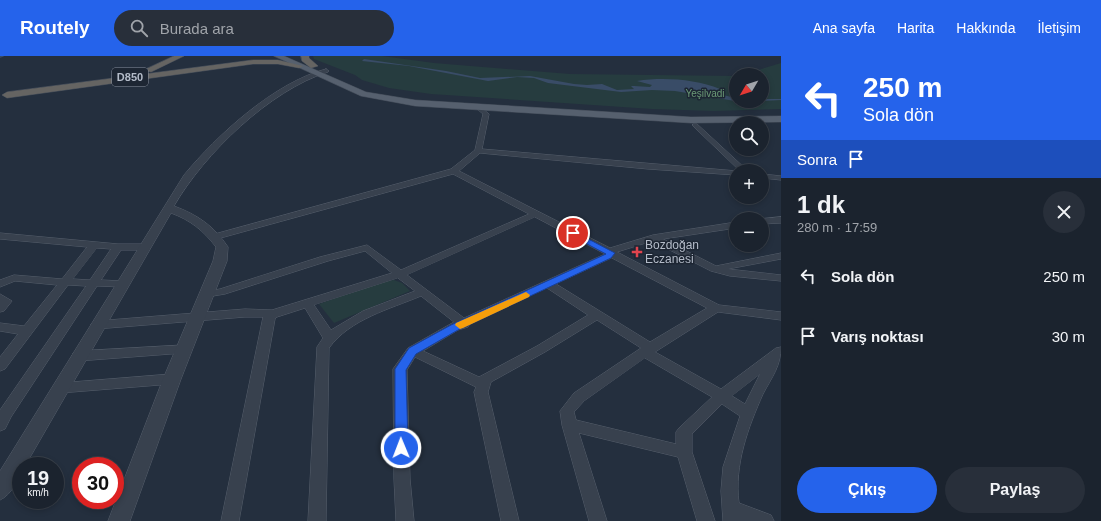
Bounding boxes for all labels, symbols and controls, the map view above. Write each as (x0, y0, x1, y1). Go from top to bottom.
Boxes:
search box (114, 10, 394, 46)
text: Routely (20, 17, 90, 38)
icon: search (128, 17, 150, 39)
text: Burada ara (160, 20, 234, 37)
text: Ana sayfa (813, 20, 875, 36)
text: Harita (897, 20, 934, 36)
text: Hakkında (956, 20, 1015, 36)
text: İletişim (1037, 20, 1081, 36)
road number: D850 (112, 68, 148, 86)
north arrow (729, 68, 769, 108)
map controls (729, 68, 769, 252)
icon: left (797, 72, 849, 124)
text: 250 m (863, 72, 942, 103)
park label: Yeşilvadi (685, 88, 725, 99)
text: Sola dön (863, 105, 934, 125)
button: search (729, 116, 769, 156)
icon: arrive (845, 148, 867, 170)
text: Sonra (797, 151, 837, 168)
button: + (729, 164, 769, 204)
text: 1 dk (797, 191, 845, 218)
button: close (1043, 191, 1085, 233)
button: − (729, 212, 769, 252)
pin (556, 216, 590, 250)
text: 280 m · 17:59 (797, 220, 877, 235)
icon: arrive (562, 222, 584, 244)
place label: Bozdoğan Eczanesi (645, 238, 699, 266)
marker: Bozdoğan Eczanesi (632, 247, 642, 257)
icon: left (797, 265, 819, 287)
text: Sola dön (831, 268, 894, 285)
text: 250 m (1043, 268, 1085, 285)
icon: arrive (797, 325, 819, 347)
text: Varış noktası (831, 328, 924, 345)
text: 30 m (1052, 328, 1085, 345)
position arrow (380, 427, 422, 469)
speed limit sign: 30 (72, 457, 124, 509)
text: 19 (27, 467, 49, 489)
button: Çıkış (797, 467, 937, 513)
button: Paylaş (945, 467, 1085, 513)
text: km/h (27, 487, 49, 498)

